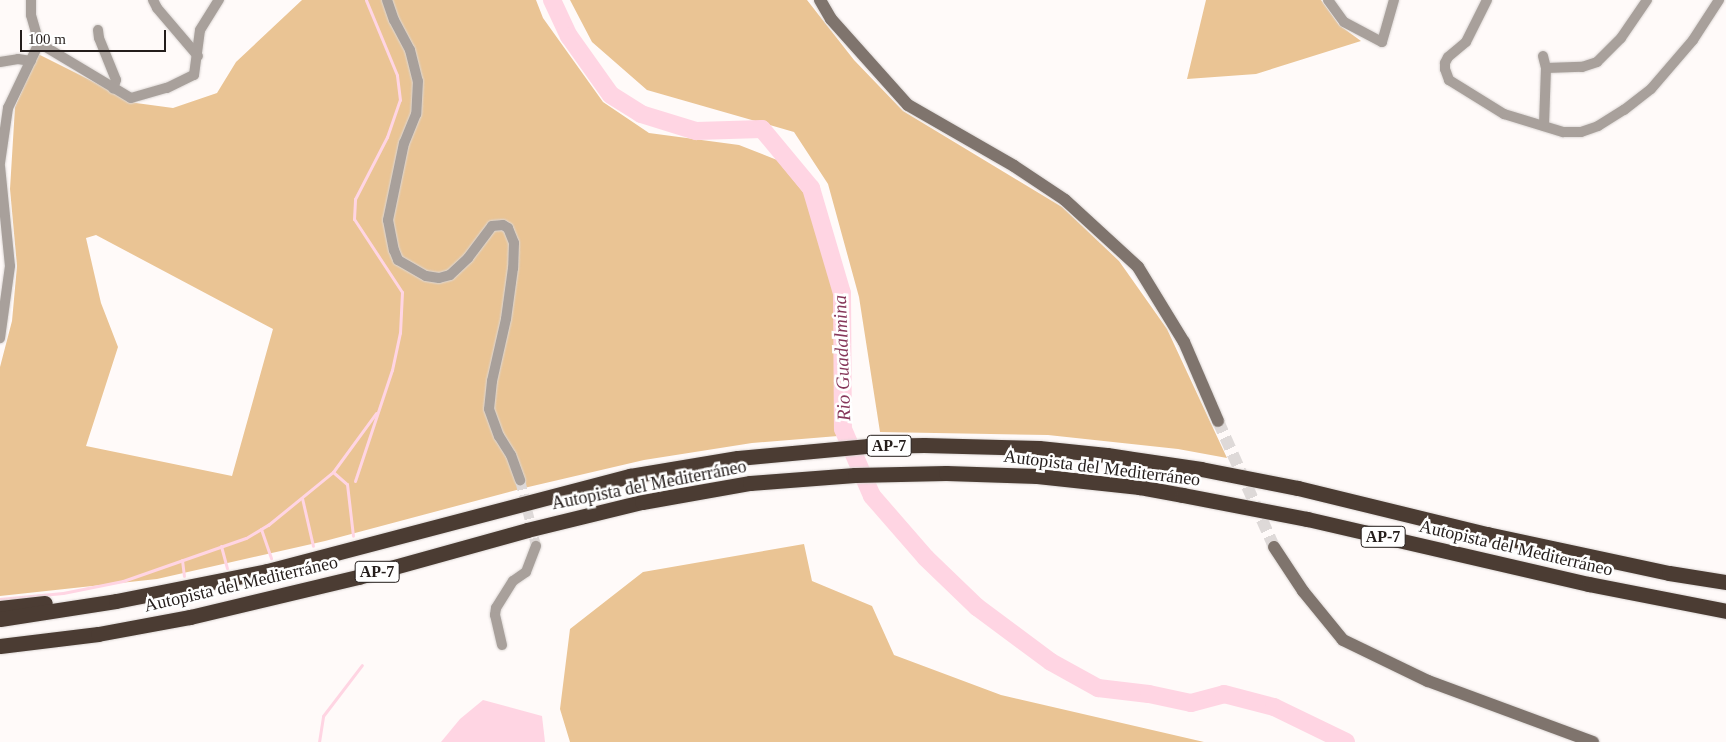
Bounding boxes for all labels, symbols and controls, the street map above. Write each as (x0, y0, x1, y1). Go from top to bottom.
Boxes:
scale bar (22, 20, 169, 52)
text: 100 m (28, 31, 66, 47)
water label: Rio Guadalmina (828, 295, 856, 421)
road number: AP-7 (866, 432, 912, 460)
street label: Autopista del Mediterráneo (1002, 445, 1202, 491)
street label: Autopista del Mediterráneo (550, 456, 748, 514)
street label: Autopista del Mediterráneo (1417, 515, 1615, 581)
road number: AP-7 (1360, 524, 1406, 550)
street label: Autopista del Mediterráneo (142, 551, 340, 617)
road number: AP-7 (354, 558, 400, 586)

